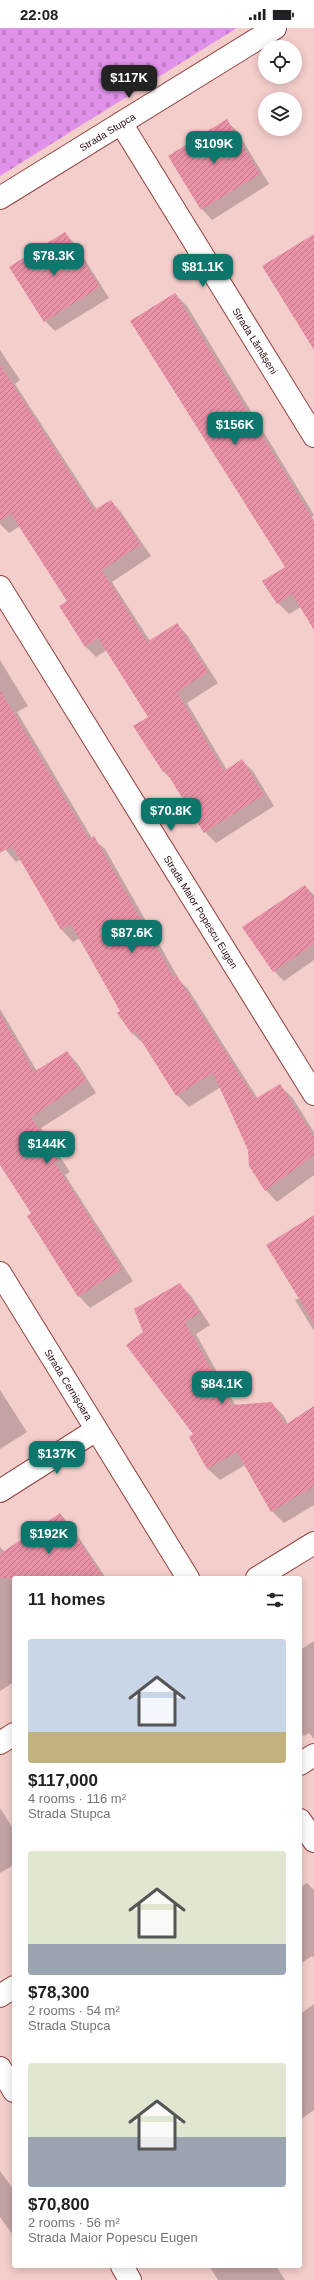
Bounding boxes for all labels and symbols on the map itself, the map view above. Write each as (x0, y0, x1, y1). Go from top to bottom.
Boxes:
pin: $117K (101, 65, 157, 99)
street label: Strada Stupca (78, 111, 138, 154)
pin: $109K (186, 131, 242, 165)
pin: $78.3K (21, 243, 87, 277)
pin: $81.1K (170, 254, 236, 288)
street label: Strada Lămășeni (230, 306, 279, 376)
pin: $156K (207, 412, 263, 446)
pin: $70.8K (138, 798, 204, 832)
street label: Strada Maior Popescu Eugen (162, 854, 240, 970)
pin: $87.6K (99, 920, 165, 954)
pin: $144K (19, 1131, 75, 1165)
street label: Strada Cernișoara (42, 1347, 95, 1423)
pin: $84.1K (189, 1371, 255, 1405)
pin: $137K (29, 1441, 85, 1475)
pin: $192K (21, 1521, 77, 1555)

